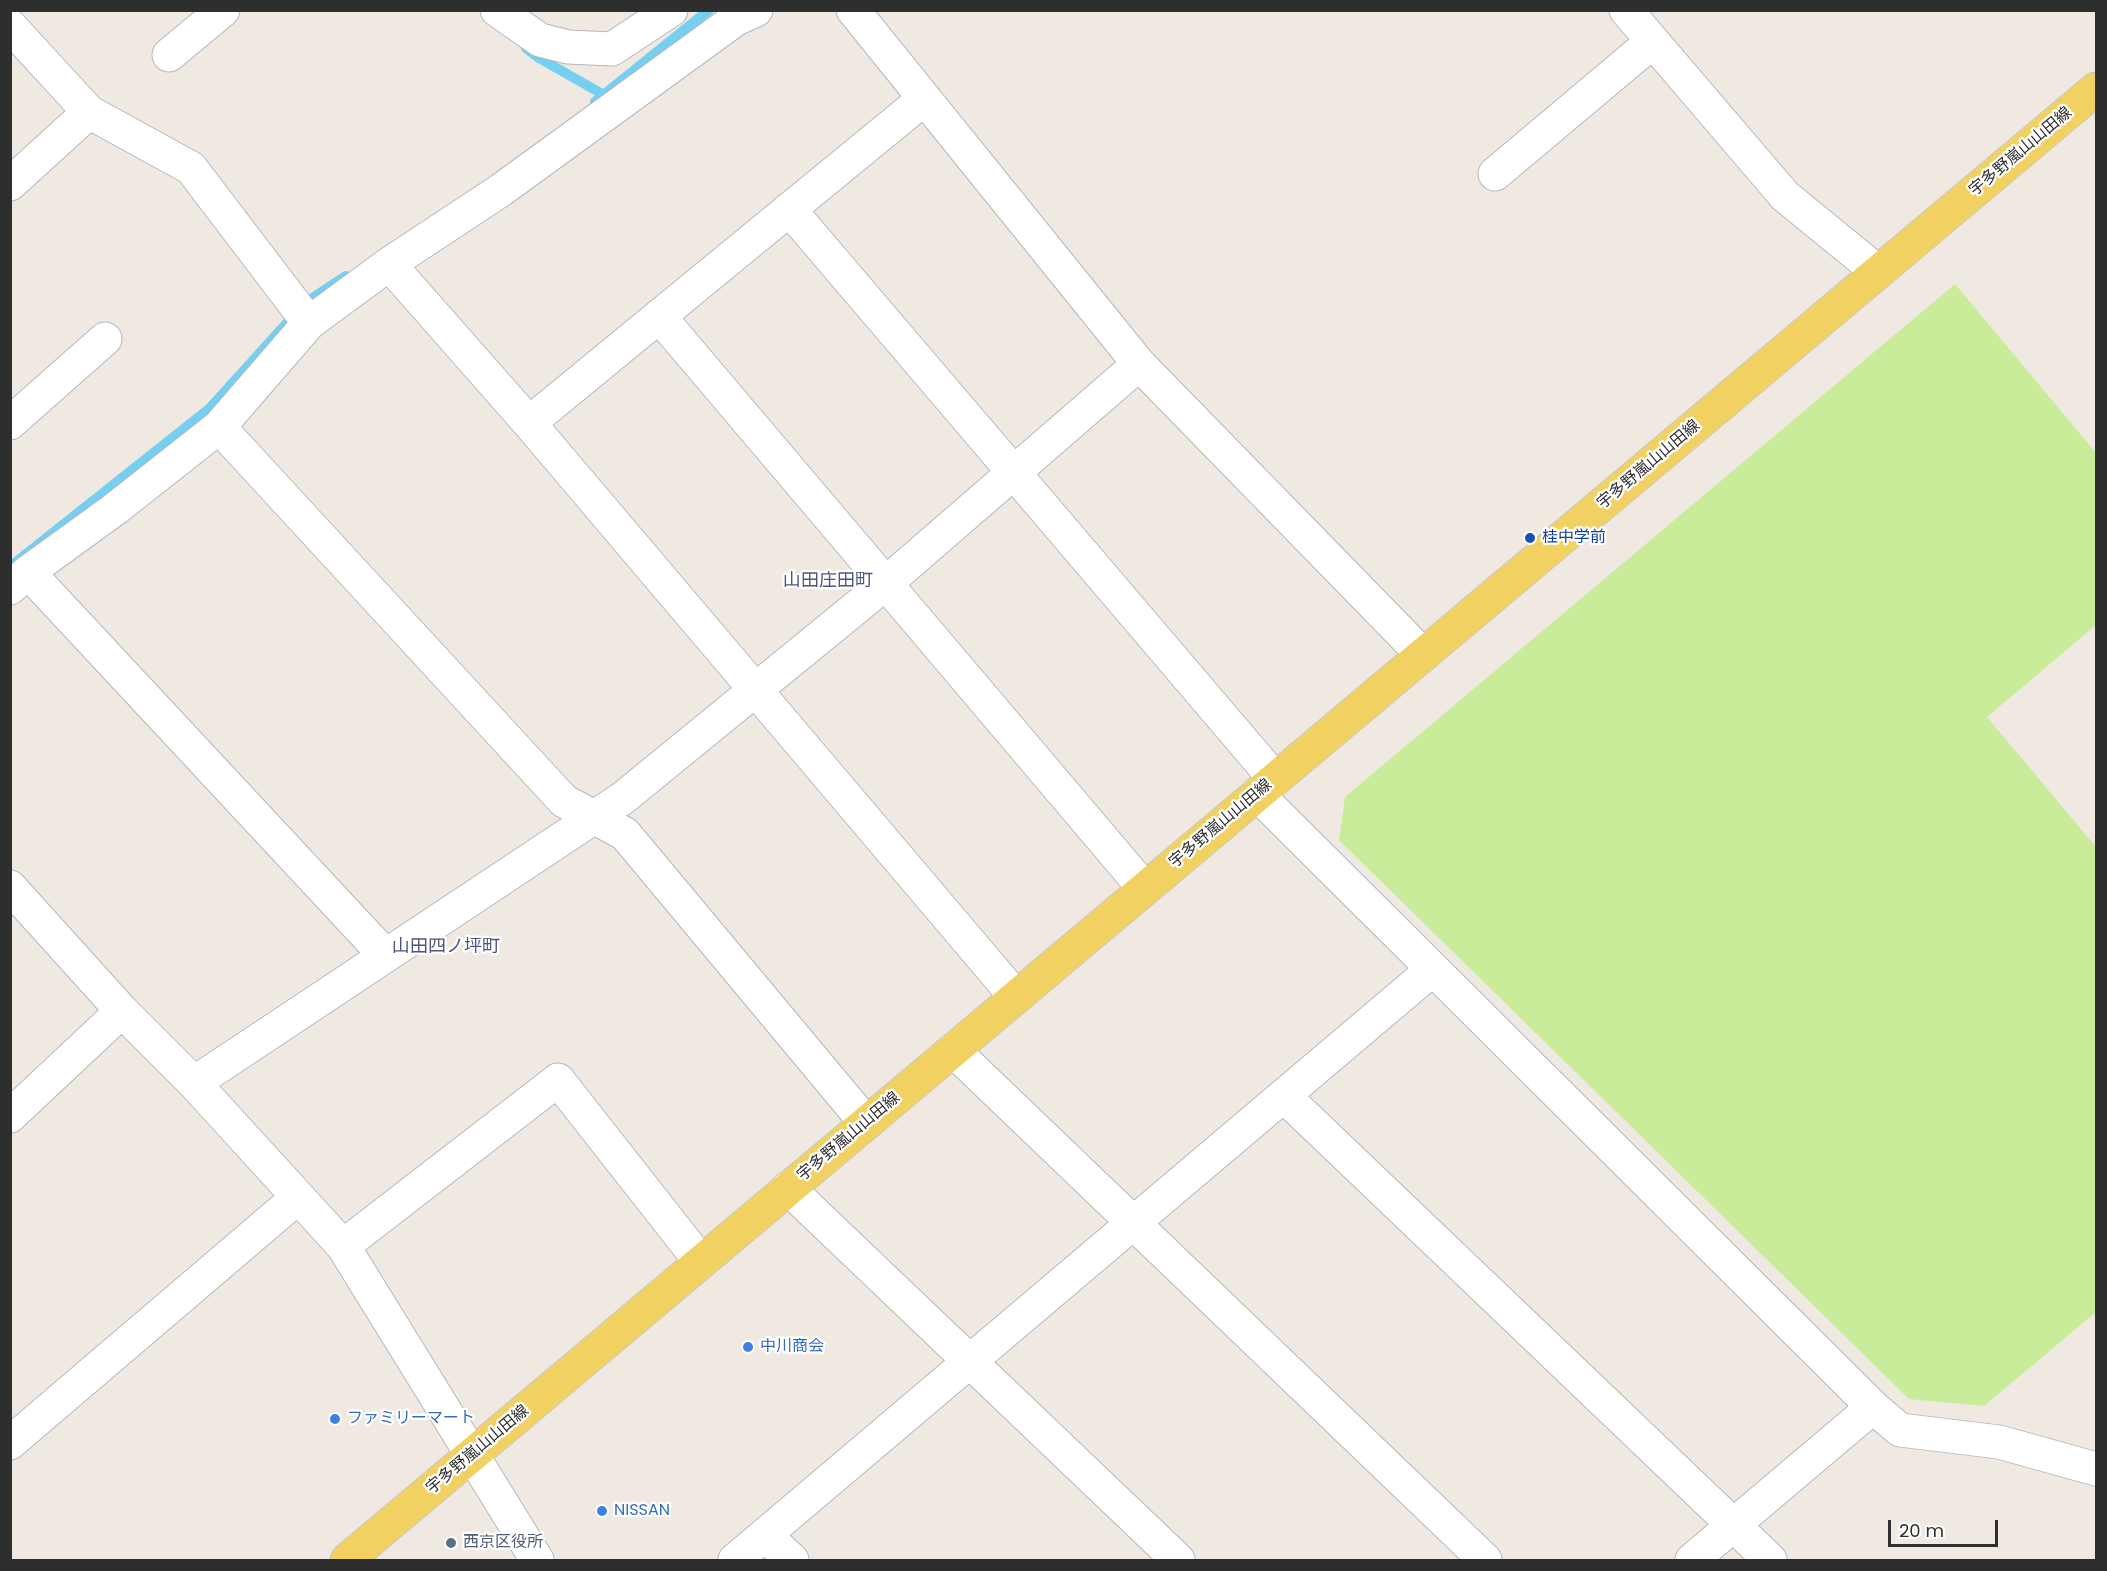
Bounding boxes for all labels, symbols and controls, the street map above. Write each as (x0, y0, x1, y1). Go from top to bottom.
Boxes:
street label: 宇多野嵐山山田線 (1966, 104, 2076, 200)
street label: 宇多野嵐山山田線 (1594, 417, 1704, 513)
place label: 桂中学前 (1542, 528, 1606, 548)
marker: 桂中学前 (1523, 531, 1537, 545)
district label: 山田庄田町 (783, 570, 873, 592)
street label: 宇多野嵐山山田線 (1166, 776, 1276, 872)
district label: 山田四ノ坪町 (392, 936, 500, 958)
street label: 宇多野嵐山山田線 (794, 1089, 904, 1185)
place label: 中川商会 (760, 1337, 824, 1357)
marker: 中川商会 (741, 1340, 755, 1354)
street label: 宇多野嵐山山田線 (423, 1402, 533, 1498)
place label: ファミリーマート (347, 1409, 475, 1429)
marker: ファミリーマート (328, 1412, 342, 1426)
place label: NISSAN (614, 1501, 670, 1521)
marker: NISSAN (595, 1504, 609, 1518)
scale bar (1891, 1508, 2000, 1546)
text: 20 m (1899, 1518, 1944, 1543)
place label: 西京区役所 (463, 1533, 543, 1553)
marker: 西京区役所 (444, 1536, 458, 1550)

